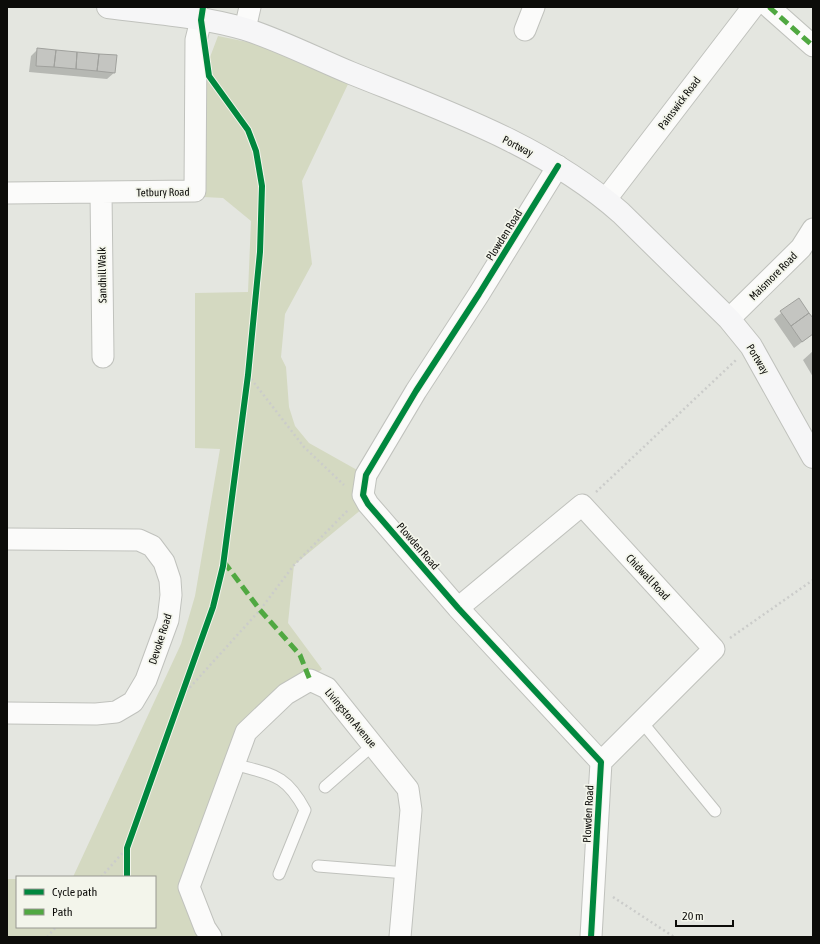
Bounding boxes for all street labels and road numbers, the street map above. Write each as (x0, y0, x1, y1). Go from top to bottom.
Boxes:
street label: Painswick Road (655, 74, 703, 132)
street label: Portway (501, 133, 536, 159)
street label: Tetbury Road (136, 186, 190, 198)
street label: Plowden Road (484, 207, 524, 263)
street label: Sandhill Walk (96, 247, 108, 303)
street label: Maismore Road (747, 250, 799, 302)
street label: Portway (744, 342, 772, 377)
street label: Plowden Road (395, 520, 441, 572)
street label: Chidwall Road (624, 552, 672, 602)
street label: Devoke Road (146, 612, 174, 666)
street label: Livingston Avenue (323, 686, 379, 750)
street label: Plowden Road (580, 785, 596, 843)

